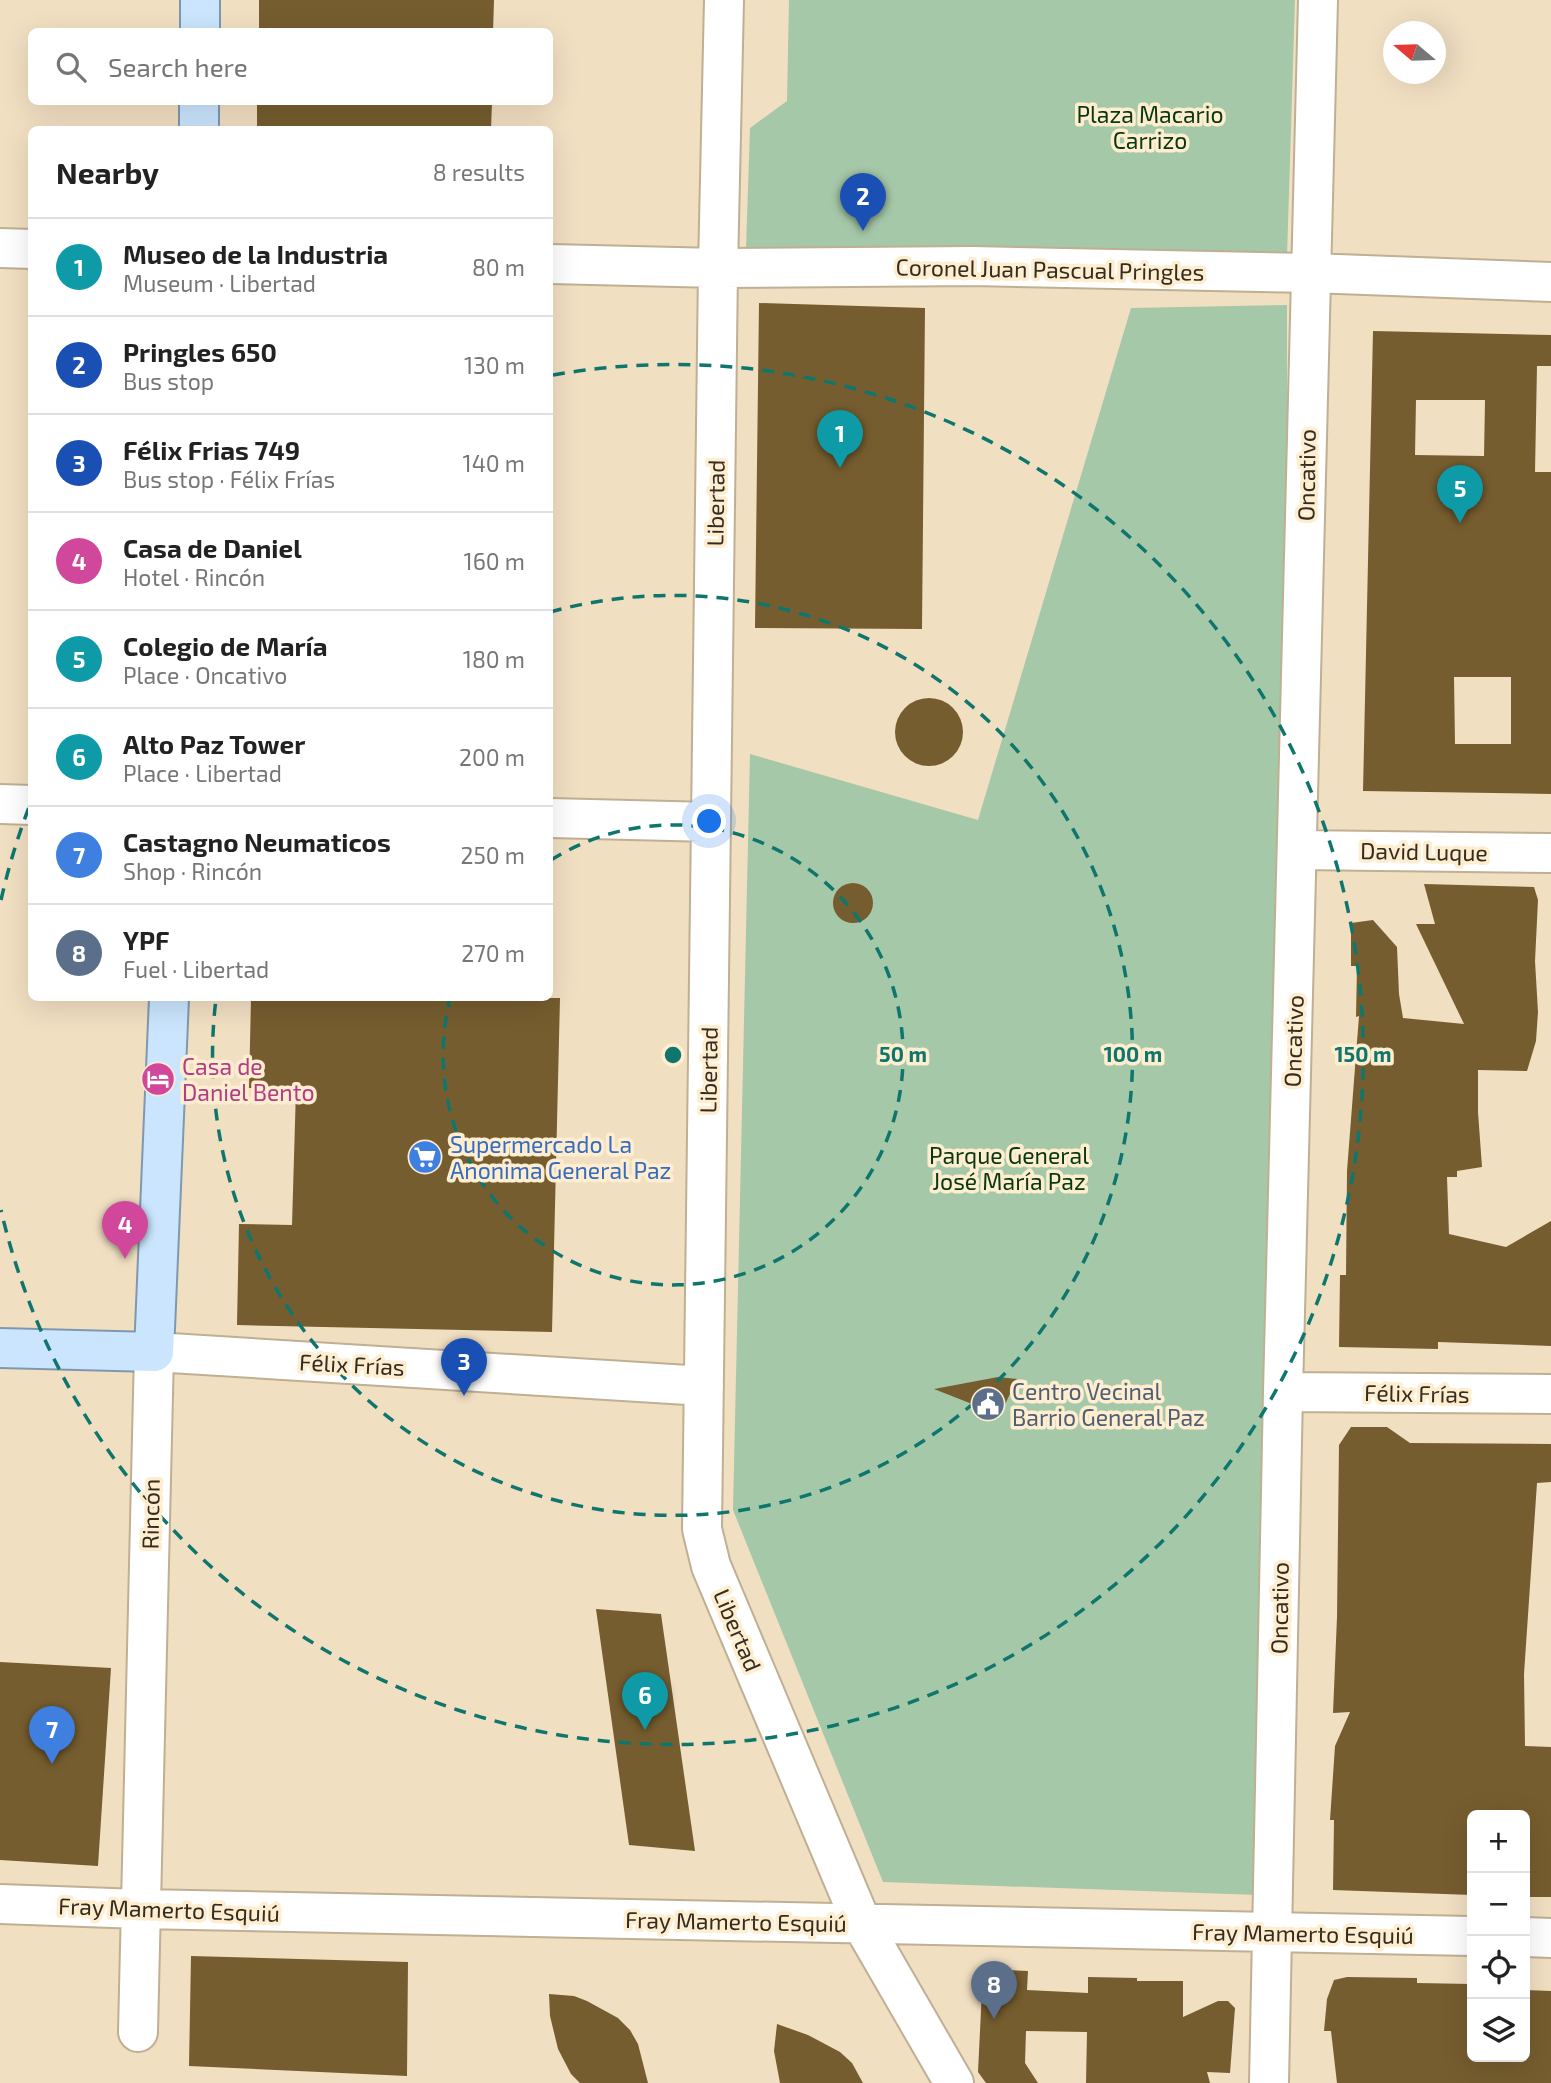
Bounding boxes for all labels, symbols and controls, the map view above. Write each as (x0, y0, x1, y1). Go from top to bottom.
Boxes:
north arrow (1383, 21, 1446, 84)
search box (28, 28, 553, 105)
icon: search (52, 48, 90, 86)
text: Search here (108, 51, 248, 82)
park label: Plaza Macario Carrizo (1076, 100, 1224, 154)
text: Nearby (56, 154, 159, 190)
text: 8 results (433, 158, 525, 186)
pin: 2 (840, 173, 886, 231)
text: Museo de la Industria (123, 238, 388, 269)
street label: Coronel Juan Pascual Pringles (895, 252, 1205, 286)
text: 1 (74, 253, 84, 281)
text: 80 m (472, 253, 525, 281)
text: Museum · Libertad (123, 269, 316, 297)
text: Pringles 650 (123, 336, 277, 367)
text: 2 (72, 351, 86, 379)
text: 130 m (464, 351, 525, 379)
text: Bus stop (123, 367, 214, 395)
pin: 1 (817, 410, 863, 468)
street label: Oncativo (1291, 429, 1321, 521)
text: Félix Frias 749 (123, 434, 300, 465)
text: 3 (72, 449, 86, 477)
text: 140 m (463, 449, 525, 477)
street label: Libertad (700, 459, 730, 547)
text: Bus stop · Félix Frías (123, 465, 335, 493)
pin: 5 (1437, 465, 1483, 523)
text: Casa de Daniel (123, 532, 302, 563)
text: 4 (72, 547, 86, 575)
text: 160 m (464, 547, 525, 575)
text: Hotel · Rincón (123, 563, 265, 591)
text: Colegio de María (123, 630, 328, 661)
text: 5 (73, 645, 85, 673)
text: 180 m (463, 645, 525, 673)
text: Place · Oncativo (123, 661, 287, 689)
text: Alto Paz Tower (123, 728, 305, 759)
text: 6 (72, 743, 86, 771)
text: 200 m (459, 743, 525, 771)
text: Place · Libertad (123, 759, 282, 787)
your location (692, 804, 726, 838)
text: Castagno Neumaticos (123, 826, 391, 857)
street label: David Luque (1360, 836, 1488, 866)
text: 7 (73, 841, 85, 869)
text: 250 m (461, 841, 525, 869)
text: Shop · Rincón (123, 857, 262, 885)
text: YPF (123, 924, 169, 955)
text: 8 (72, 939, 86, 967)
text: 270 m (461, 939, 525, 967)
text: Fuel · Libertad (123, 955, 269, 983)
street label: Oncativo (1277, 994, 1309, 1088)
street label: Libertad (693, 1026, 723, 1114)
text: 50 m (879, 1041, 927, 1066)
text: 100 m (1104, 1041, 1162, 1066)
text: 150 m (1335, 1041, 1391, 1066)
centre of rings (661, 1043, 685, 1067)
place label: Casa de Daniel Bento (182, 1052, 315, 1106)
hotel icon: Casa de Daniel Bento (139, 1060, 177, 1098)
place label: Supermercado La Anonima General Paz (450, 1130, 671, 1184)
supermarket icon: Supermercado La Anonima General Paz (406, 1138, 444, 1176)
park label: Parque General José María Paz (929, 1141, 1089, 1195)
pin: 4 (102, 1201, 148, 1259)
pin: 3 (441, 1338, 487, 1396)
street label: Félix Frías (299, 1347, 405, 1381)
place label: Centro Vecinal Barrio General Paz (1012, 1377, 1205, 1431)
street label: Félix Frías (1364, 1378, 1470, 1408)
public building icon: Centro Vecinal Barrio General Paz (969, 1385, 1007, 1423)
street label: Rincón (135, 1478, 165, 1550)
street label: Oncativo (1264, 1562, 1294, 1654)
street label: Libertad (708, 1585, 768, 1675)
pin: 6 (622, 1672, 668, 1730)
pin: 7 (29, 1706, 75, 1764)
map controls (1467, 1810, 1530, 2062)
button: + (1467, 1810, 1530, 1873)
button: − (1467, 1873, 1530, 1936)
street label: Fray Mamerto Esquiú (58, 1891, 280, 1927)
street label: Fray Mamerto Esquiú (625, 1905, 847, 1937)
street label: Fray Mamerto Esquiú (1192, 1917, 1414, 1949)
button: locate (1467, 1936, 1530, 1999)
pin: 8 (971, 1961, 1017, 2019)
button: layers (1467, 1999, 1530, 2062)

